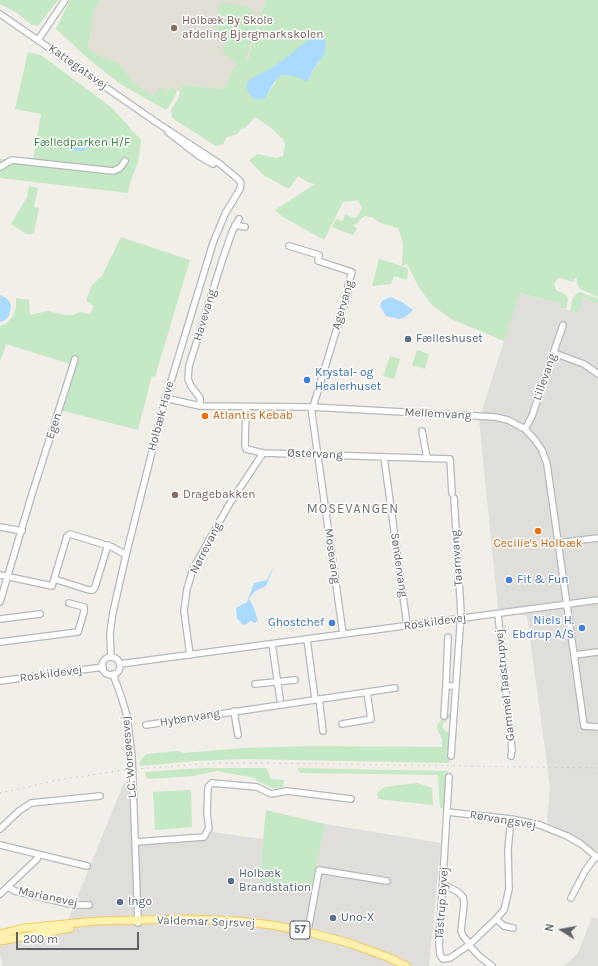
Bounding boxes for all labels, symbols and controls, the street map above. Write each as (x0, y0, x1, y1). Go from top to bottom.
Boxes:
place label: Holbæk By Skole afdeling Bjergmarkskolen (182, 14, 323, 42)
marker: Holbæk By Skole afdeling Bjergmarkskolen (169, 23, 179, 33)
street label: Kattegatsvej (46, 41, 110, 93)
park label: Fælledparken H/F (34, 136, 130, 150)
street label: Agervang (329, 279, 357, 331)
street label: Havevang (190, 287, 220, 343)
place label: Fælleshuset (416, 332, 483, 346)
marker: Fælleshuset (403, 334, 413, 344)
street label: Lillevang (530, 352, 560, 402)
place label: Krystal- og Healerhuset (315, 366, 381, 394)
marker: Krystal- og Healerhuset (302, 375, 312, 385)
street label: Holbæk Have (145, 380, 177, 452)
street label: Mellemvang (404, 405, 472, 423)
place label: Atlantis Kebab (213, 409, 293, 423)
street label: Egen (43, 411, 65, 441)
marker: Atlantis Kebab (200, 411, 210, 421)
street label: Østervang (287, 446, 343, 462)
place label: Dragebakken (183, 488, 255, 502)
marker: Dragebakken (170, 490, 180, 500)
district label: MOSEVANGEN (307, 501, 399, 517)
street label: Nørrevang (187, 520, 225, 576)
marker: Cecilie's Holbæk (533, 526, 543, 536)
street label: Mosevang (321, 527, 343, 585)
street label: Taarnvang (448, 529, 466, 587)
street label: Søndervang (387, 532, 411, 598)
place label: Cecilie's Holbæk (493, 537, 583, 551)
place label: Fit & Fun (517, 573, 569, 587)
marker: Fit & Fun (504, 575, 514, 585)
street label: Roskildevej (403, 610, 467, 634)
place label: Niels H. Ebdrup A/S (512, 614, 574, 642)
place label: Ghostchef (268, 616, 324, 630)
marker: Ghostchef (327, 618, 337, 628)
marker: Niels H. Ebdrup A/S (577, 623, 587, 633)
street label: Gammel Taastrupvej (492, 628, 518, 742)
street label: Roskildevej (19, 662, 83, 686)
street label: Hybenvang (159, 706, 221, 730)
street label: L.C. Worsøesvej (118, 715, 140, 799)
street label: Rørvangsvej (469, 808, 537, 832)
street label: Tåstrup Byvej (432, 866, 452, 940)
place label: Holbæk Brandstation (239, 867, 311, 895)
marker: Holbæk Brandstation (226, 876, 236, 886)
street label: Marianevej (17, 884, 79, 910)
place label: Ingo (128, 895, 152, 909)
marker: Ingo (115, 897, 125, 907)
north arrow (542, 910, 582, 950)
place label: Uno-X (341, 911, 375, 925)
street label: Valdemar Sejrsvej (157, 913, 255, 931)
marker: Uno-X (328, 913, 338, 923)
road number: 57 (290, 921, 310, 939)
text: N (543, 923, 557, 933)
scale bar (18, 924, 141, 950)
text: 200 m (23, 932, 58, 946)

